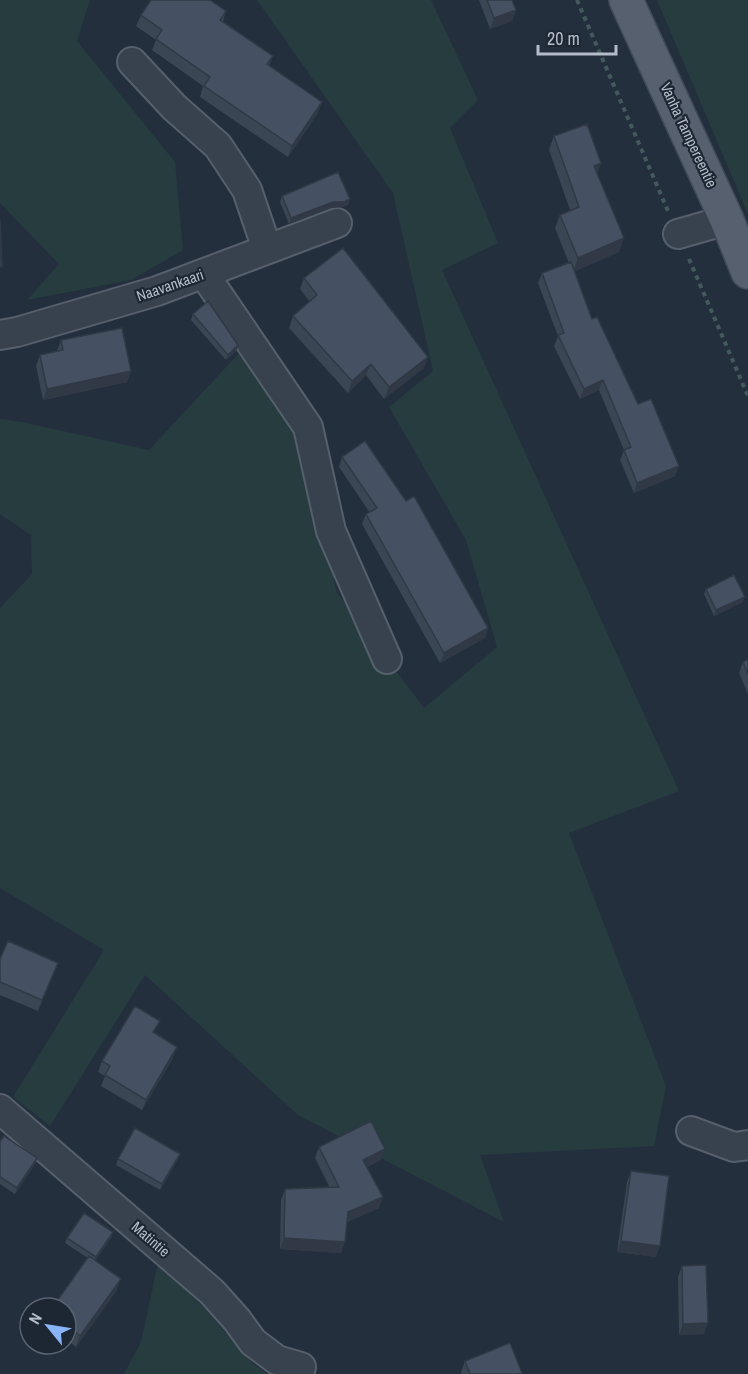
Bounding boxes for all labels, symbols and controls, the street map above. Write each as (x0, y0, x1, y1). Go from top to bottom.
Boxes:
scale bar (538, 18, 616, 56)
text: 20 m (547, 26, 580, 51)
street label: Vanha Tampereentie (656, 79, 723, 191)
street label: Naavankaari (134, 264, 206, 306)
street label: Matintie (127, 1216, 175, 1262)
north arrow (18, 1296, 78, 1356)
text: N (23, 1309, 47, 1328)

